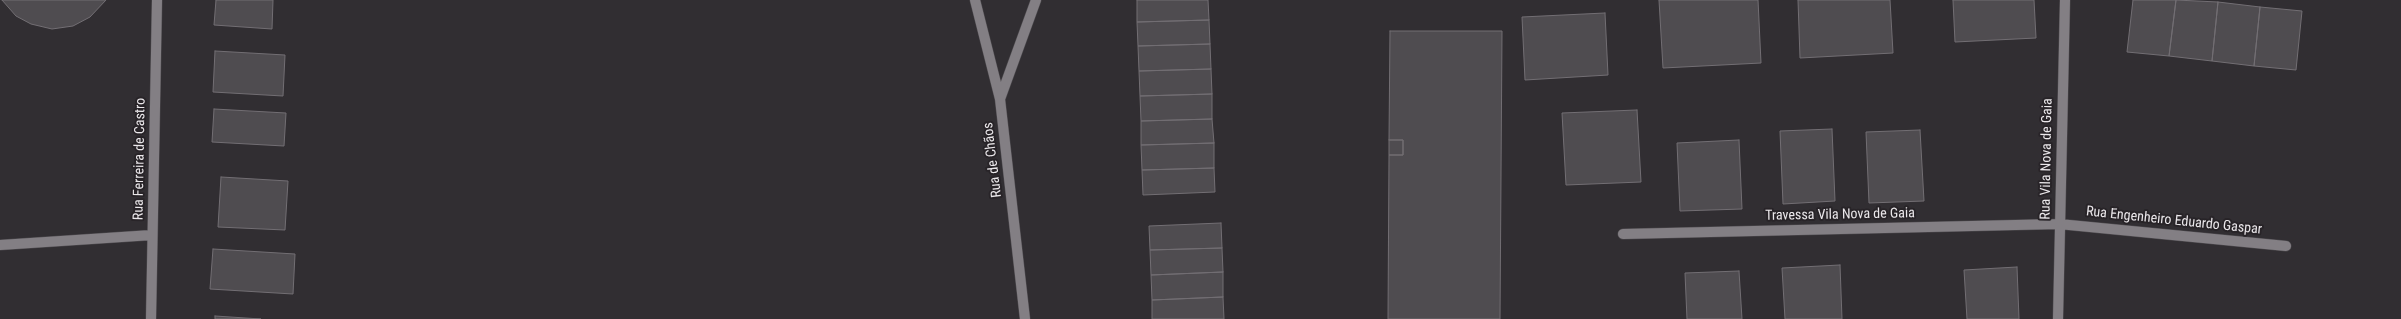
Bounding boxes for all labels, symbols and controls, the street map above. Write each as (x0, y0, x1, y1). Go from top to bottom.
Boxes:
street label: Rua Ferreira de Castro (131, 98, 149, 220)
street label: Rua Vila Nova de Gaia (2038, 98, 2056, 220)
street label: Rua de Chãos (980, 121, 1006, 199)
street label: Rua Engenheiro Eduardo Gaspar (2085, 203, 2263, 239)
street label: Travessa Vila Nova de Gaia (1765, 205, 1915, 225)

